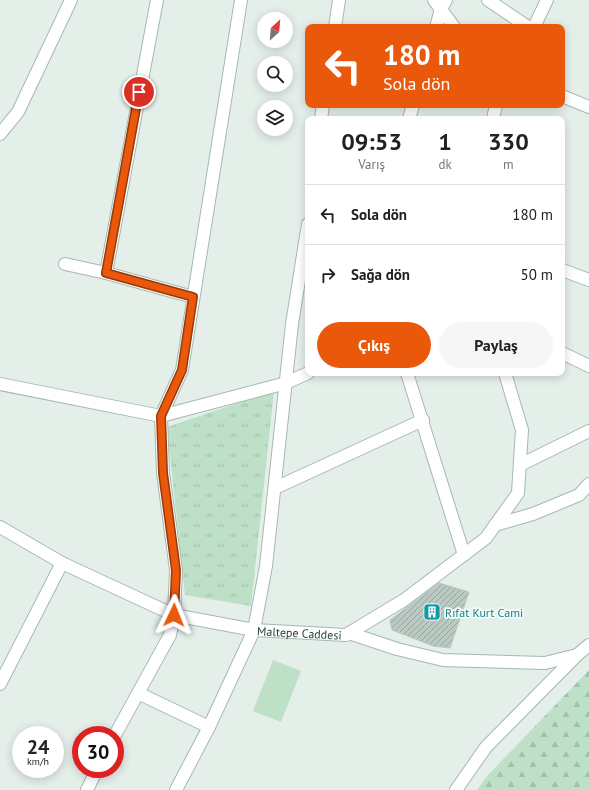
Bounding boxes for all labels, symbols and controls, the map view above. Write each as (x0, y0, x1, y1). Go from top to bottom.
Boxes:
north arrow (257, 12, 293, 48)
map controls (257, 12, 293, 136)
text: 180 m (383, 36, 460, 73)
icon: left (317, 40, 369, 92)
button: search (257, 56, 293, 92)
text: Sola dön (383, 72, 450, 95)
pin (122, 75, 156, 109)
icon: arrive (128, 81, 150, 103)
button: layers (257, 100, 293, 136)
text: 09:53 (341, 126, 402, 157)
text: 1 (438, 126, 452, 157)
text: 330 (488, 126, 529, 157)
text: Varış (358, 156, 385, 173)
text: dk (438, 156, 452, 173)
text: m (503, 156, 514, 173)
icon: left (317, 204, 339, 226)
text: Sola dön (351, 205, 407, 224)
text: 180 m (512, 205, 553, 224)
icon: right (317, 264, 339, 286)
text: Sağa dön (351, 265, 410, 284)
text: 50 m (520, 265, 553, 284)
button: Çıkış (317, 322, 431, 368)
button: Paylaş (439, 322, 553, 368)
position arrow (153, 594, 195, 636)
building icon: Rıfat Kurt Cami (422, 602, 442, 622)
place label: Rıfat Kurt Cami (445, 605, 523, 620)
street label: Maltepe Caddesi (257, 623, 342, 642)
speed limit sign: 30 (72, 726, 124, 778)
text: 24 (27, 734, 49, 760)
text: km/h (27, 755, 49, 768)

